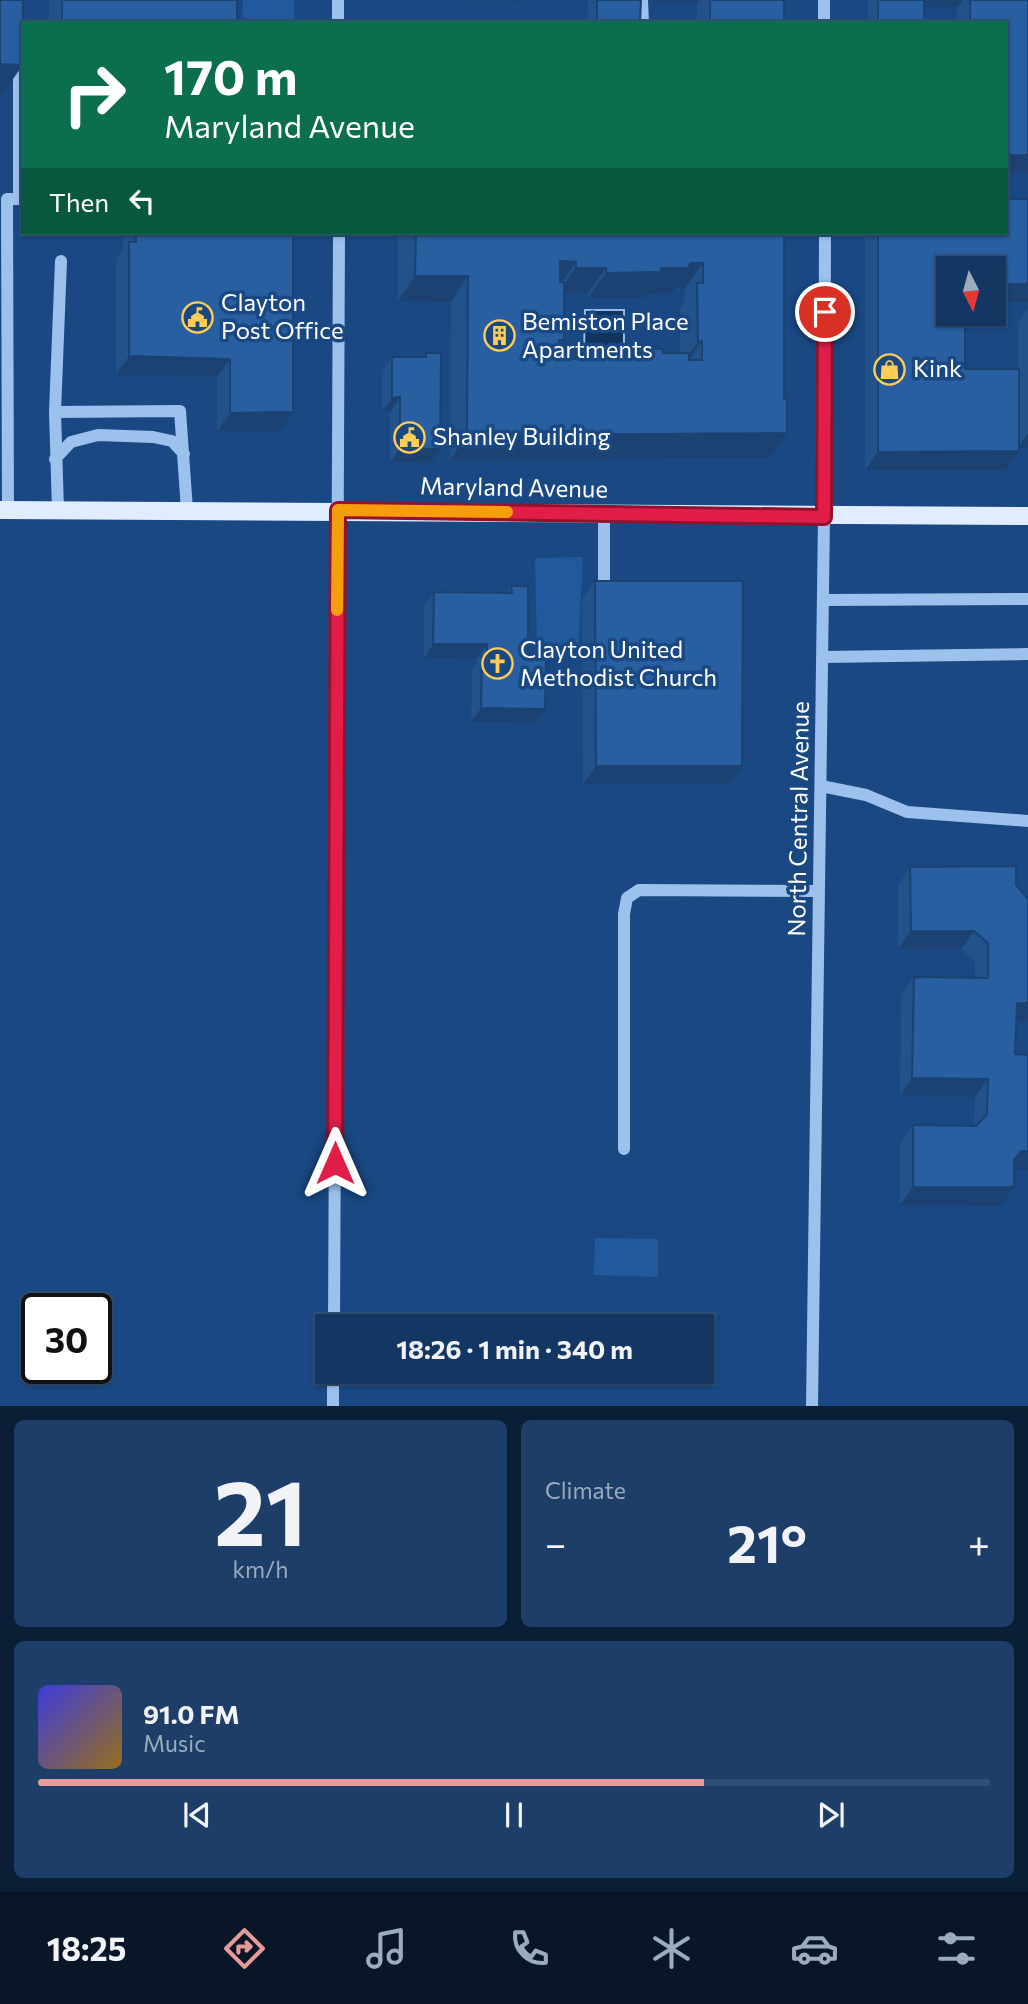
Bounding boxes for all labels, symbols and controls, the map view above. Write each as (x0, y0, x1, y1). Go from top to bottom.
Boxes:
text: 170 m (164, 45, 297, 105)
icon: right (49, 49, 140, 140)
text: Maryland Avenue (164, 105, 415, 145)
icon: left (123, 182, 161, 220)
text: Then (49, 186, 109, 217)
north arrow (936, 256, 1006, 326)
map controls (936, 256, 1006, 326)
pin (795, 282, 855, 342)
place label: Clayton Post Office (221, 287, 344, 344)
icon: arrive (806, 293, 844, 331)
public building icon: Clayton Post Office (181, 300, 215, 334)
place label: Bemiston Place Apartments (522, 306, 689, 363)
building icon: Bemiston Place Apartments (482, 319, 516, 353)
shop icon: Kink (873, 352, 907, 386)
place label: Kink (913, 353, 962, 382)
public building icon: Shanley Building (393, 420, 427, 454)
place label: Shanley Building (433, 421, 611, 450)
street label: Maryland Avenue (420, 470, 608, 503)
place label: Clayton United Methodist Church (520, 634, 717, 691)
church icon: Clayton United Methodist Church (480, 647, 514, 681)
street label: North Central Avenue (781, 701, 814, 937)
position arrow (298, 1126, 372, 1200)
speed limit sign: 30 (21, 1293, 112, 1384)
text: 18:26 · 1 min · 340 m (396, 1333, 633, 1364)
text: 21 (214, 1453, 307, 1565)
text: Climate (545, 1476, 626, 1504)
text: 21° (727, 1510, 807, 1574)
text: − (545, 1519, 567, 1566)
text: + (968, 1519, 990, 1566)
text: km/h (233, 1555, 288, 1583)
text: 91.0 FM (143, 1698, 240, 1729)
text: Music (143, 1729, 206, 1757)
icon: previous (178, 1796, 216, 1834)
icon: pause (495, 1796, 533, 1834)
icon: next (812, 1796, 850, 1834)
icon: directions (220, 1924, 269, 1973)
icon: music (362, 1924, 411, 1973)
icon: phone (505, 1924, 554, 1973)
icon: climate (647, 1924, 696, 1973)
icon: car (790, 1924, 839, 1973)
icon: filters (932, 1924, 981, 1973)
text: 18:25 (47, 1928, 126, 1968)

